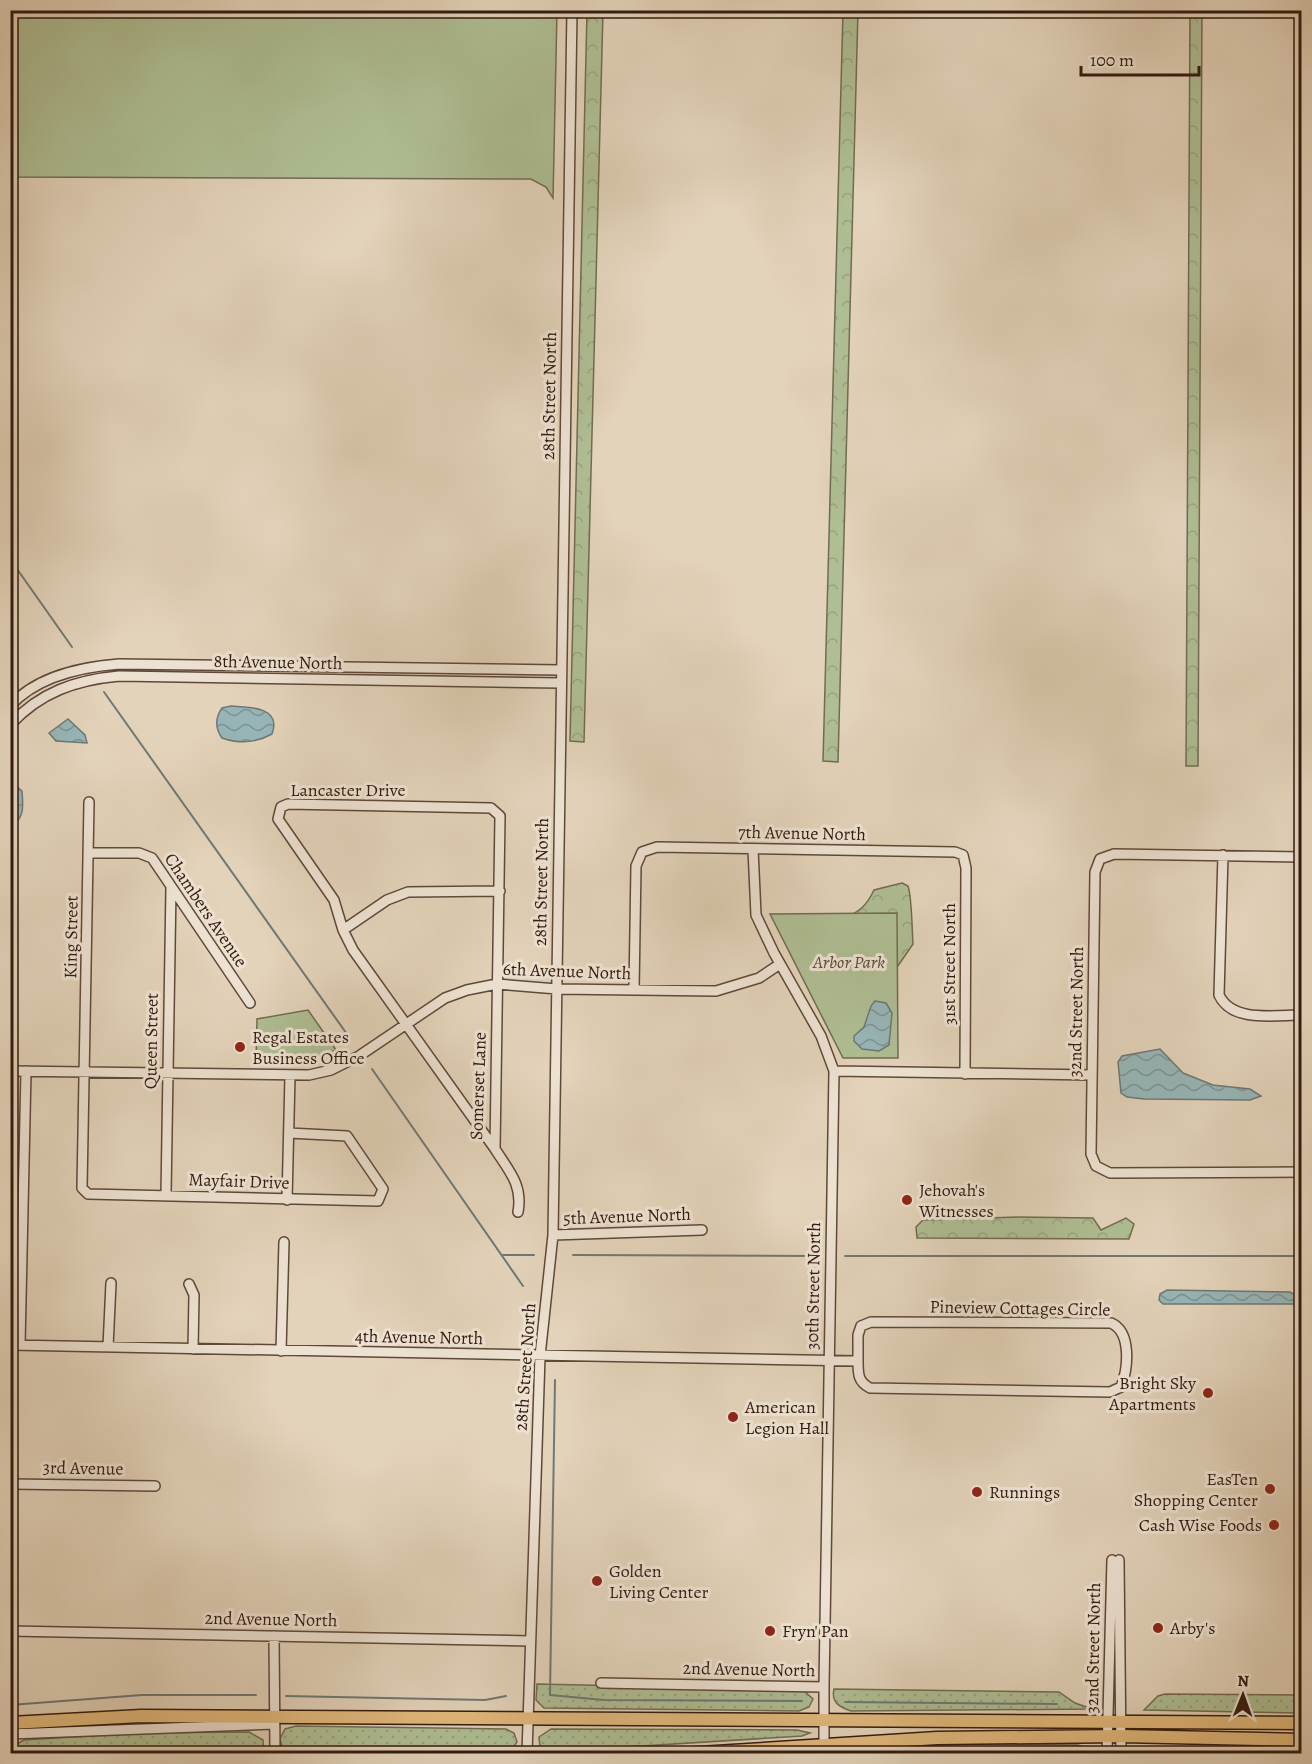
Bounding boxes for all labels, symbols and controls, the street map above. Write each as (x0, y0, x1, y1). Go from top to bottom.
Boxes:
scale bar (1081, 39, 1200, 77)
text: 100 m (1090, 48, 1134, 72)
street label: 28th Street North (536, 331, 562, 460)
street label: 8th Avenue North (213, 649, 343, 675)
street label: Lancaster Drive (290, 778, 406, 802)
street label: 28th Street North (528, 817, 554, 946)
street label: 7th Avenue North (738, 820, 867, 846)
street label: Chambers Avenue (159, 848, 253, 972)
street label: King Street (58, 895, 84, 979)
street label: 31st Street North (937, 903, 961, 1025)
street label: 32nd Street North (1063, 946, 1089, 1078)
park label: Arbor Park (812, 950, 885, 974)
street label: 6th Avenue North (502, 957, 632, 985)
street label: Queen Street (138, 993, 164, 1089)
place label: Regal Estates Business Office (252, 1025, 365, 1070)
street label: Somerset Lane (464, 1031, 492, 1141)
marker: Regal Estates Business Office (233, 1040, 247, 1054)
street label: Mayfair Drive (188, 1167, 290, 1195)
place label: Jehovah's Witnesses (918, 1178, 994, 1223)
marker: Jehovah's Witnesses (900, 1193, 914, 1207)
street label: 5th Avenue North (563, 1202, 692, 1230)
street label: 30th Street North (800, 1221, 826, 1350)
street label: Pineview Cottages Circle (929, 1294, 1111, 1322)
street label: 28th Street North (509, 1302, 541, 1432)
street label: 4th Avenue North (355, 1324, 484, 1350)
place label: Bright Sky Apartments (1108, 1371, 1197, 1416)
marker: Bright Sky Apartments (1201, 1386, 1215, 1400)
place label: American Legion Hall (744, 1395, 829, 1440)
marker: American Legion Hall (726, 1410, 740, 1424)
street label: 3rd Avenue (42, 1455, 124, 1481)
place label: EasTen Shopping Center (1134, 1467, 1258, 1512)
place label: Runnings (989, 1480, 1060, 1504)
marker: EasTen Shopping Center (1263, 1482, 1277, 1496)
marker: Runnings (970, 1485, 984, 1499)
place label: Cash Wise Foods (1139, 1513, 1262, 1537)
marker: Cash Wise Foods (1267, 1518, 1281, 1532)
place label: Golden Living Center (609, 1559, 709, 1604)
marker: Golden Living Center (590, 1574, 604, 1588)
street label: 32nd Street North (1080, 1582, 1106, 1714)
street label: 2nd Avenue North (204, 1606, 338, 1632)
place label: Arby's (1169, 1616, 1215, 1640)
place label: Fryn' Pan (782, 1619, 849, 1643)
marker: Arby's (1151, 1621, 1165, 1635)
marker: Fryn' Pan (763, 1624, 777, 1638)
street label: 2nd Avenue North (682, 1656, 816, 1682)
north arrow (1213, 1665, 1273, 1725)
text: N (1237, 1670, 1250, 1692)

